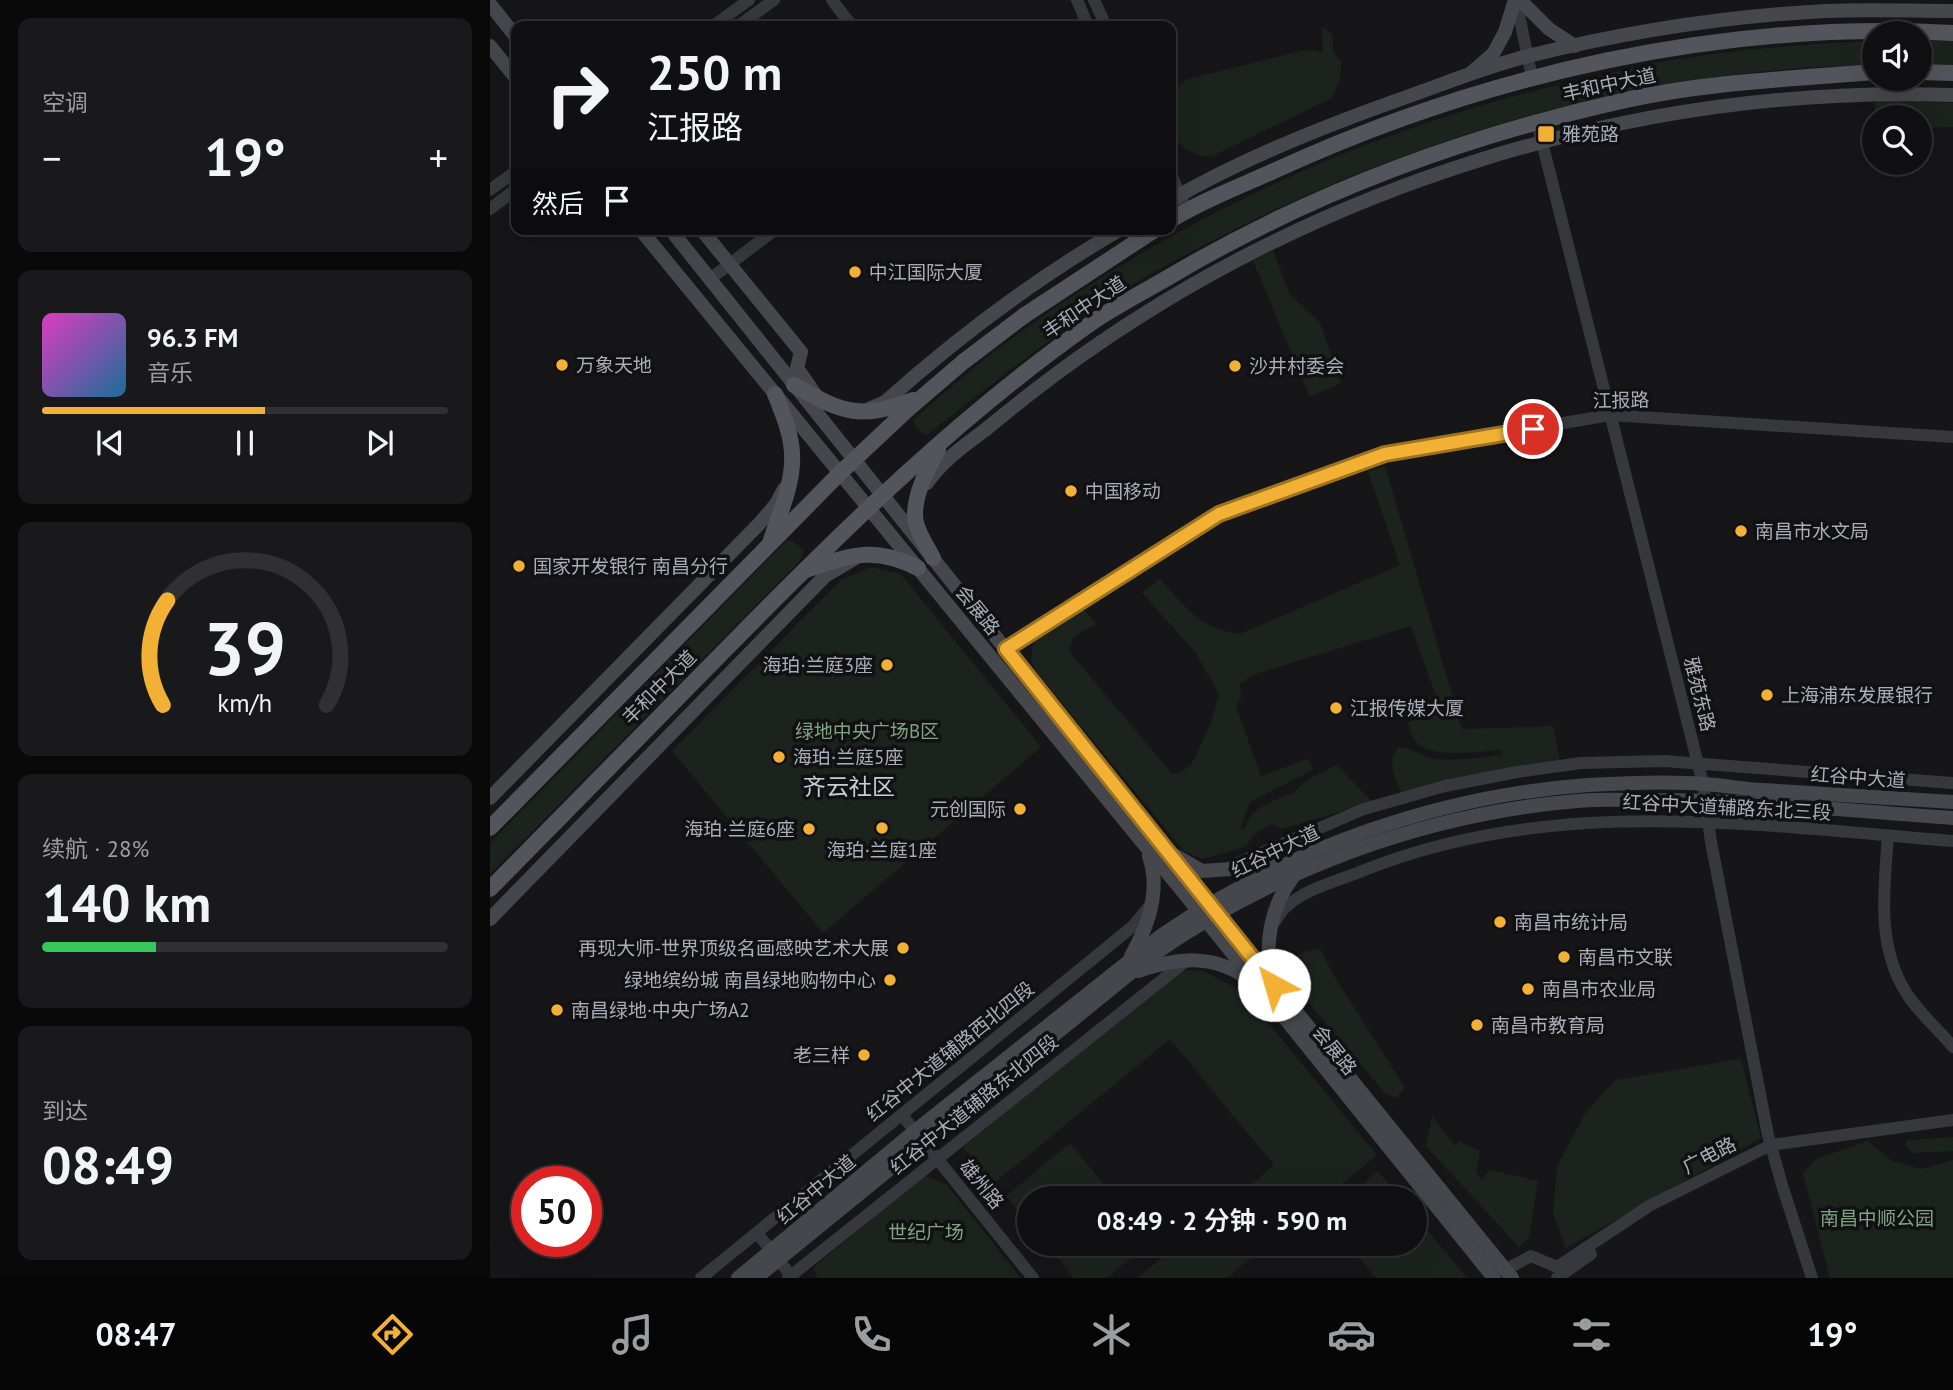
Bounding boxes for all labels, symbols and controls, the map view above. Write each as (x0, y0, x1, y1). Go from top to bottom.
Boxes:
map controls (1862, 21, 1932, 175)
button: sound (1862, 21, 1932, 91)
text: 250 m (647, 40, 782, 104)
icon: right (532, 49, 623, 140)
street label: 丰和中大道 (1560, 62, 1658, 106)
text: 空调 (42, 88, 88, 117)
button: search (1862, 105, 1932, 175)
text: 江报路 (647, 106, 743, 148)
place label: 雅苑路 (1562, 122, 1619, 146)
text: 19° (204, 123, 286, 190)
marker: 雅苑路 (1536, 124, 1556, 144)
text: − (42, 133, 61, 182)
text: + (429, 133, 448, 182)
icon: arrive (598, 182, 636, 220)
text: 然后 (532, 187, 584, 220)
place label: 中江国际大厦 (869, 260, 983, 284)
marker: 中江国际大厦 (847, 264, 863, 280)
street label: 丰和中大道 (1038, 270, 1130, 344)
text: 96.3 FM (147, 321, 238, 354)
place label: 万象天地 (576, 353, 652, 377)
place label: 沙井村委会 (1249, 354, 1344, 378)
marker: 万象天地 (554, 357, 570, 373)
text: 音乐 (147, 358, 193, 387)
marker: 沙井村委会 (1227, 358, 1243, 374)
street label: 江报路 (1592, 388, 1650, 412)
pin (1503, 399, 1563, 459)
icon: arrive (1514, 410, 1552, 448)
icon: previous (91, 424, 129, 462)
icon: pause (226, 424, 264, 462)
icon: next (361, 424, 399, 462)
place label: 中国移动 (1085, 479, 1161, 503)
marker: 中国移动 (1063, 483, 1079, 499)
place label: 南昌市水文局 (1755, 519, 1869, 543)
marker: 南昌市水文局 (1733, 523, 1749, 539)
place label: 国家开发银行 南昌分行 (533, 554, 728, 578)
marker: 国家开发银行 南昌分行 (511, 558, 527, 574)
street label: 会展路 (951, 580, 1005, 640)
text: 39 (204, 601, 286, 695)
street label: 丰和中大道 (617, 645, 701, 729)
place label: 海珀·兰庭3座 (763, 653, 873, 677)
street label: 雅苑东路 (1679, 654, 1721, 734)
marker: 海珀·兰庭3座 (879, 657, 895, 673)
place label: 上海浦东发展银行 (1781, 683, 1933, 707)
text: km/h (218, 687, 272, 719)
marker: 上海浦东发展银行 (1759, 687, 1775, 703)
place label: 江报传媒大厦 (1350, 696, 1464, 720)
marker: 江报传媒大厦 (1328, 700, 1344, 716)
park label: 绿地中央广场B区 (795, 719, 939, 743)
place label: 海珀·兰庭5座 (793, 745, 903, 769)
marker: 海珀·兰庭5座 (771, 749, 787, 765)
street label: 红谷中大道 (1810, 762, 1906, 792)
district label: 齐云社区 (803, 772, 895, 801)
street label: 红谷中大道辅路东北三段 (1622, 790, 1832, 824)
place label: 元创国际 (930, 797, 1006, 821)
marker: 元创国际 (1012, 801, 1028, 817)
place label: 海珀·兰庭6座 (685, 817, 795, 841)
street label: 红谷中大道 (1227, 819, 1323, 883)
marker: 海珀·兰庭1座 (874, 820, 890, 836)
marker: 海珀·兰庭6座 (801, 821, 817, 837)
text: 续航 · 28% (42, 834, 149, 863)
place label: 海珀·兰庭1座 (827, 838, 937, 862)
text: 140 km (42, 869, 211, 936)
place label: 南昌市统计局 (1514, 910, 1628, 934)
marker: 南昌市统计局 (1492, 914, 1508, 930)
place label: 再现大师-世界顶级名画感映艺术大展 (578, 936, 889, 960)
marker: 再现大师-世界顶级名画感映艺术大展 (895, 940, 911, 956)
place label: 南昌市文联 (1578, 945, 1673, 969)
position arrow (1237, 948, 1311, 1022)
marker: 南昌市文联 (1556, 949, 1572, 965)
place label: 绿地缤纷城 南昌绿地购物中心 (624, 968, 876, 992)
marker: 绿地缤纷城 南昌绿地购物中心 (882, 972, 898, 988)
street label: 红谷中大道辅路西北四段 (861, 976, 1039, 1126)
place label: 南昌市农业局 (1542, 977, 1656, 1001)
marker: 南昌市农业局 (1520, 981, 1536, 997)
place label: 南昌绿地·中央广场A2 (571, 998, 750, 1022)
marker: 南昌绿地·中央广场A2 (549, 1002, 565, 1018)
place label: 南昌市教育局 (1491, 1013, 1605, 1037)
marker: 南昌市教育局 (1469, 1017, 1485, 1033)
street label: 会展路 (1308, 1020, 1362, 1080)
street label: 红谷中大道辅路东北四段 (885, 1029, 1063, 1179)
place label: 老三样 (793, 1043, 850, 1067)
marker: 老三样 (856, 1047, 872, 1063)
text: 到达 (42, 1096, 88, 1125)
text: 08:49 (42, 1131, 174, 1198)
street label: 广电路 (1678, 1131, 1740, 1179)
street label: 红谷中大道 (772, 1149, 860, 1229)
street label: 雄州路 (955, 1154, 1009, 1214)
speed limit sign: 50 (511, 1166, 602, 1257)
text: 08:49 · 2 分钟 · 590 m (1097, 1204, 1347, 1237)
park label: 南昌中顺公园 (1820, 1206, 1934, 1230)
park label: 世纪广场 (888, 1220, 964, 1244)
icon: directions (368, 1310, 417, 1359)
icon: music (608, 1310, 657, 1359)
icon: phone (847, 1310, 896, 1359)
icon: climate (1087, 1310, 1136, 1359)
icon: car (1327, 1310, 1376, 1359)
icon: filters (1567, 1310, 1616, 1359)
text: 08:47 (95, 1313, 177, 1355)
text: 19° (1807, 1313, 1858, 1355)

